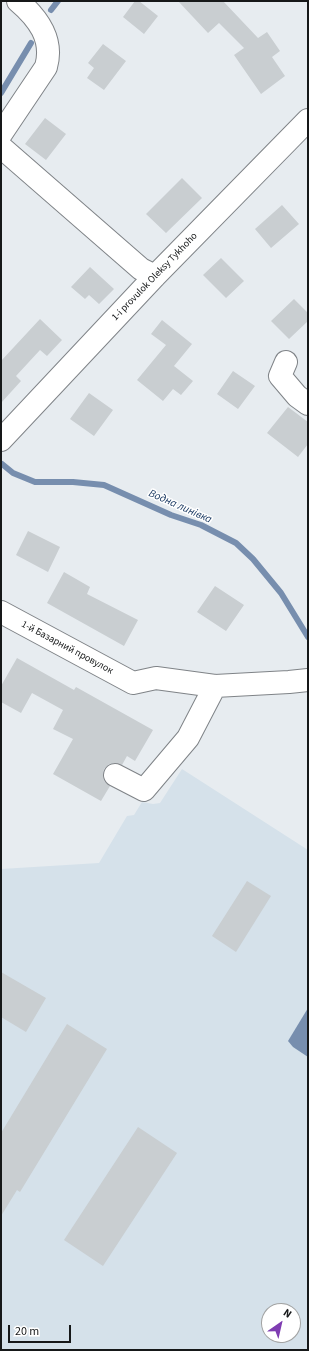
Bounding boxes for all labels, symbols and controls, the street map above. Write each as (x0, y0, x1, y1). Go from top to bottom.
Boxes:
street label: 1-i provulok Oleksy Tykhoho (110, 230, 200, 324)
water label: Водна линівка (146, 487, 214, 527)
street label: 1-й Базарний провулок (19, 619, 115, 677)
north arrow (261, 1303, 301, 1343)
text: N (280, 1305, 295, 1322)
scale bar (10, 1317, 73, 1343)
text: 20 m (15, 1323, 39, 1340)

